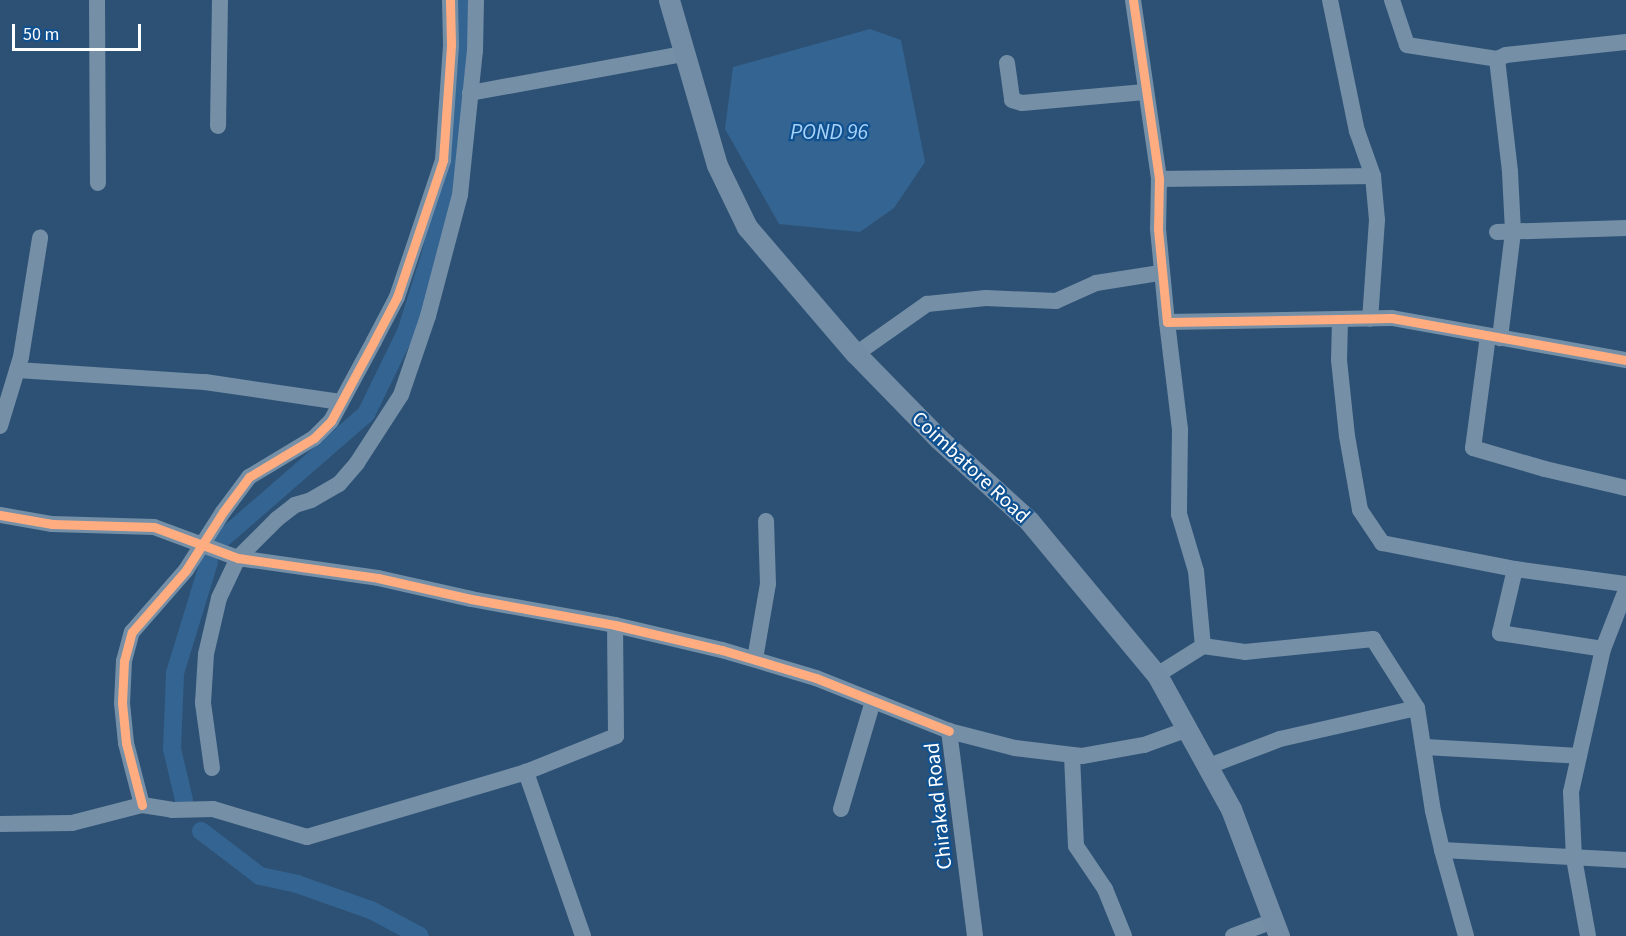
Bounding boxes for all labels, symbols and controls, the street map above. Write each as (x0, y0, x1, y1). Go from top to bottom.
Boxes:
scale bar (15, 12, 144, 50)
text: 50 m (23, 22, 59, 47)
water label: POND 96 (790, 120, 868, 146)
street label: Coimbatore Road (907, 406, 1035, 528)
street label: Chirakad Road (919, 741, 957, 871)

